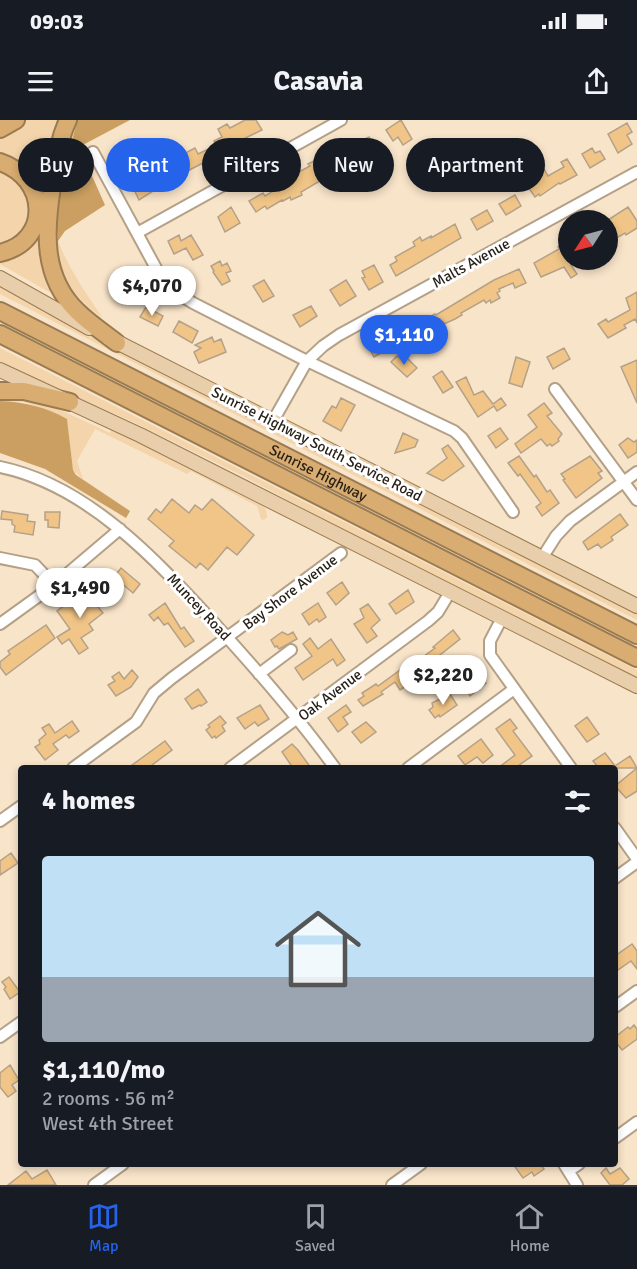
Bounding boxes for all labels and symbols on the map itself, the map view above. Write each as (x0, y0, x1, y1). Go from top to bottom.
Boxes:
north arrow (558, 210, 618, 270)
street label: Malts Avenue (429, 234, 513, 292)
pin: $4,070 (103, 266, 201, 317)
pin: $1,110 (355, 315, 453, 366)
street label: Sunrise Highway South Service Road (209, 383, 425, 505)
street label: Sunrise Highway (267, 441, 371, 505)
street label: Bay Shore Avenue (239, 550, 341, 634)
pin: $1,490 (31, 568, 129, 619)
street label: Muncey Road (163, 570, 235, 644)
pin: $2,220 (394, 655, 492, 706)
street label: Oak Avenue (295, 665, 365, 725)

